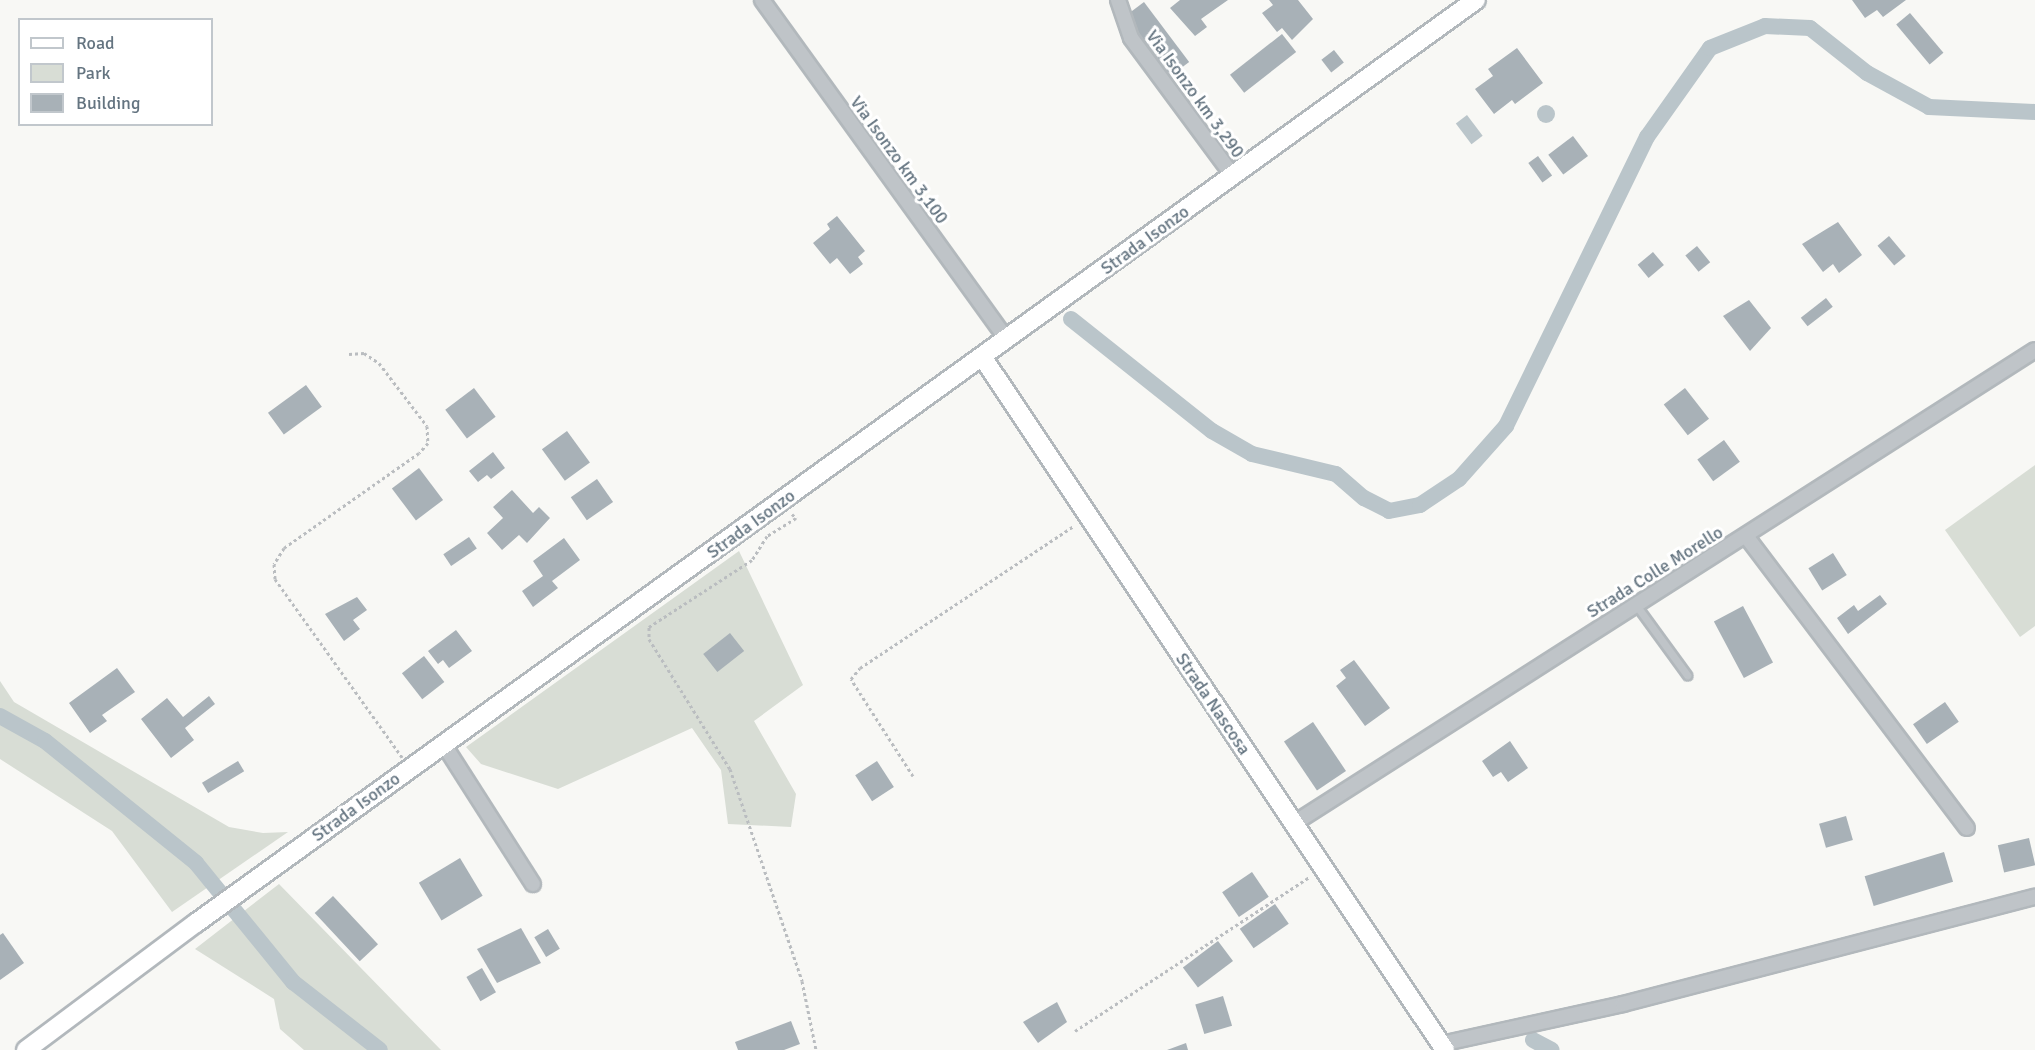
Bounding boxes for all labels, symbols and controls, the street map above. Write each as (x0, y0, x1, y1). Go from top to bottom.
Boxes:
legend (18, 18, 213, 126)
street label: Via Isonzo km 3,290 (1141, 26, 1249, 162)
text: Road (76, 32, 115, 54)
text: Park (76, 62, 111, 84)
text: Building (76, 92, 140, 114)
street label: Via Isonzo km 3,100 (845, 92, 953, 228)
street label: Strada Isonzo (1097, 201, 1193, 279)
street label: Strada Isonzo (703, 485, 799, 563)
street label: Strada Colle Morello (1583, 521, 1727, 623)
street label: Strada Nascosa (1171, 649, 1255, 759)
street label: Strada Isonzo (308, 768, 404, 846)

